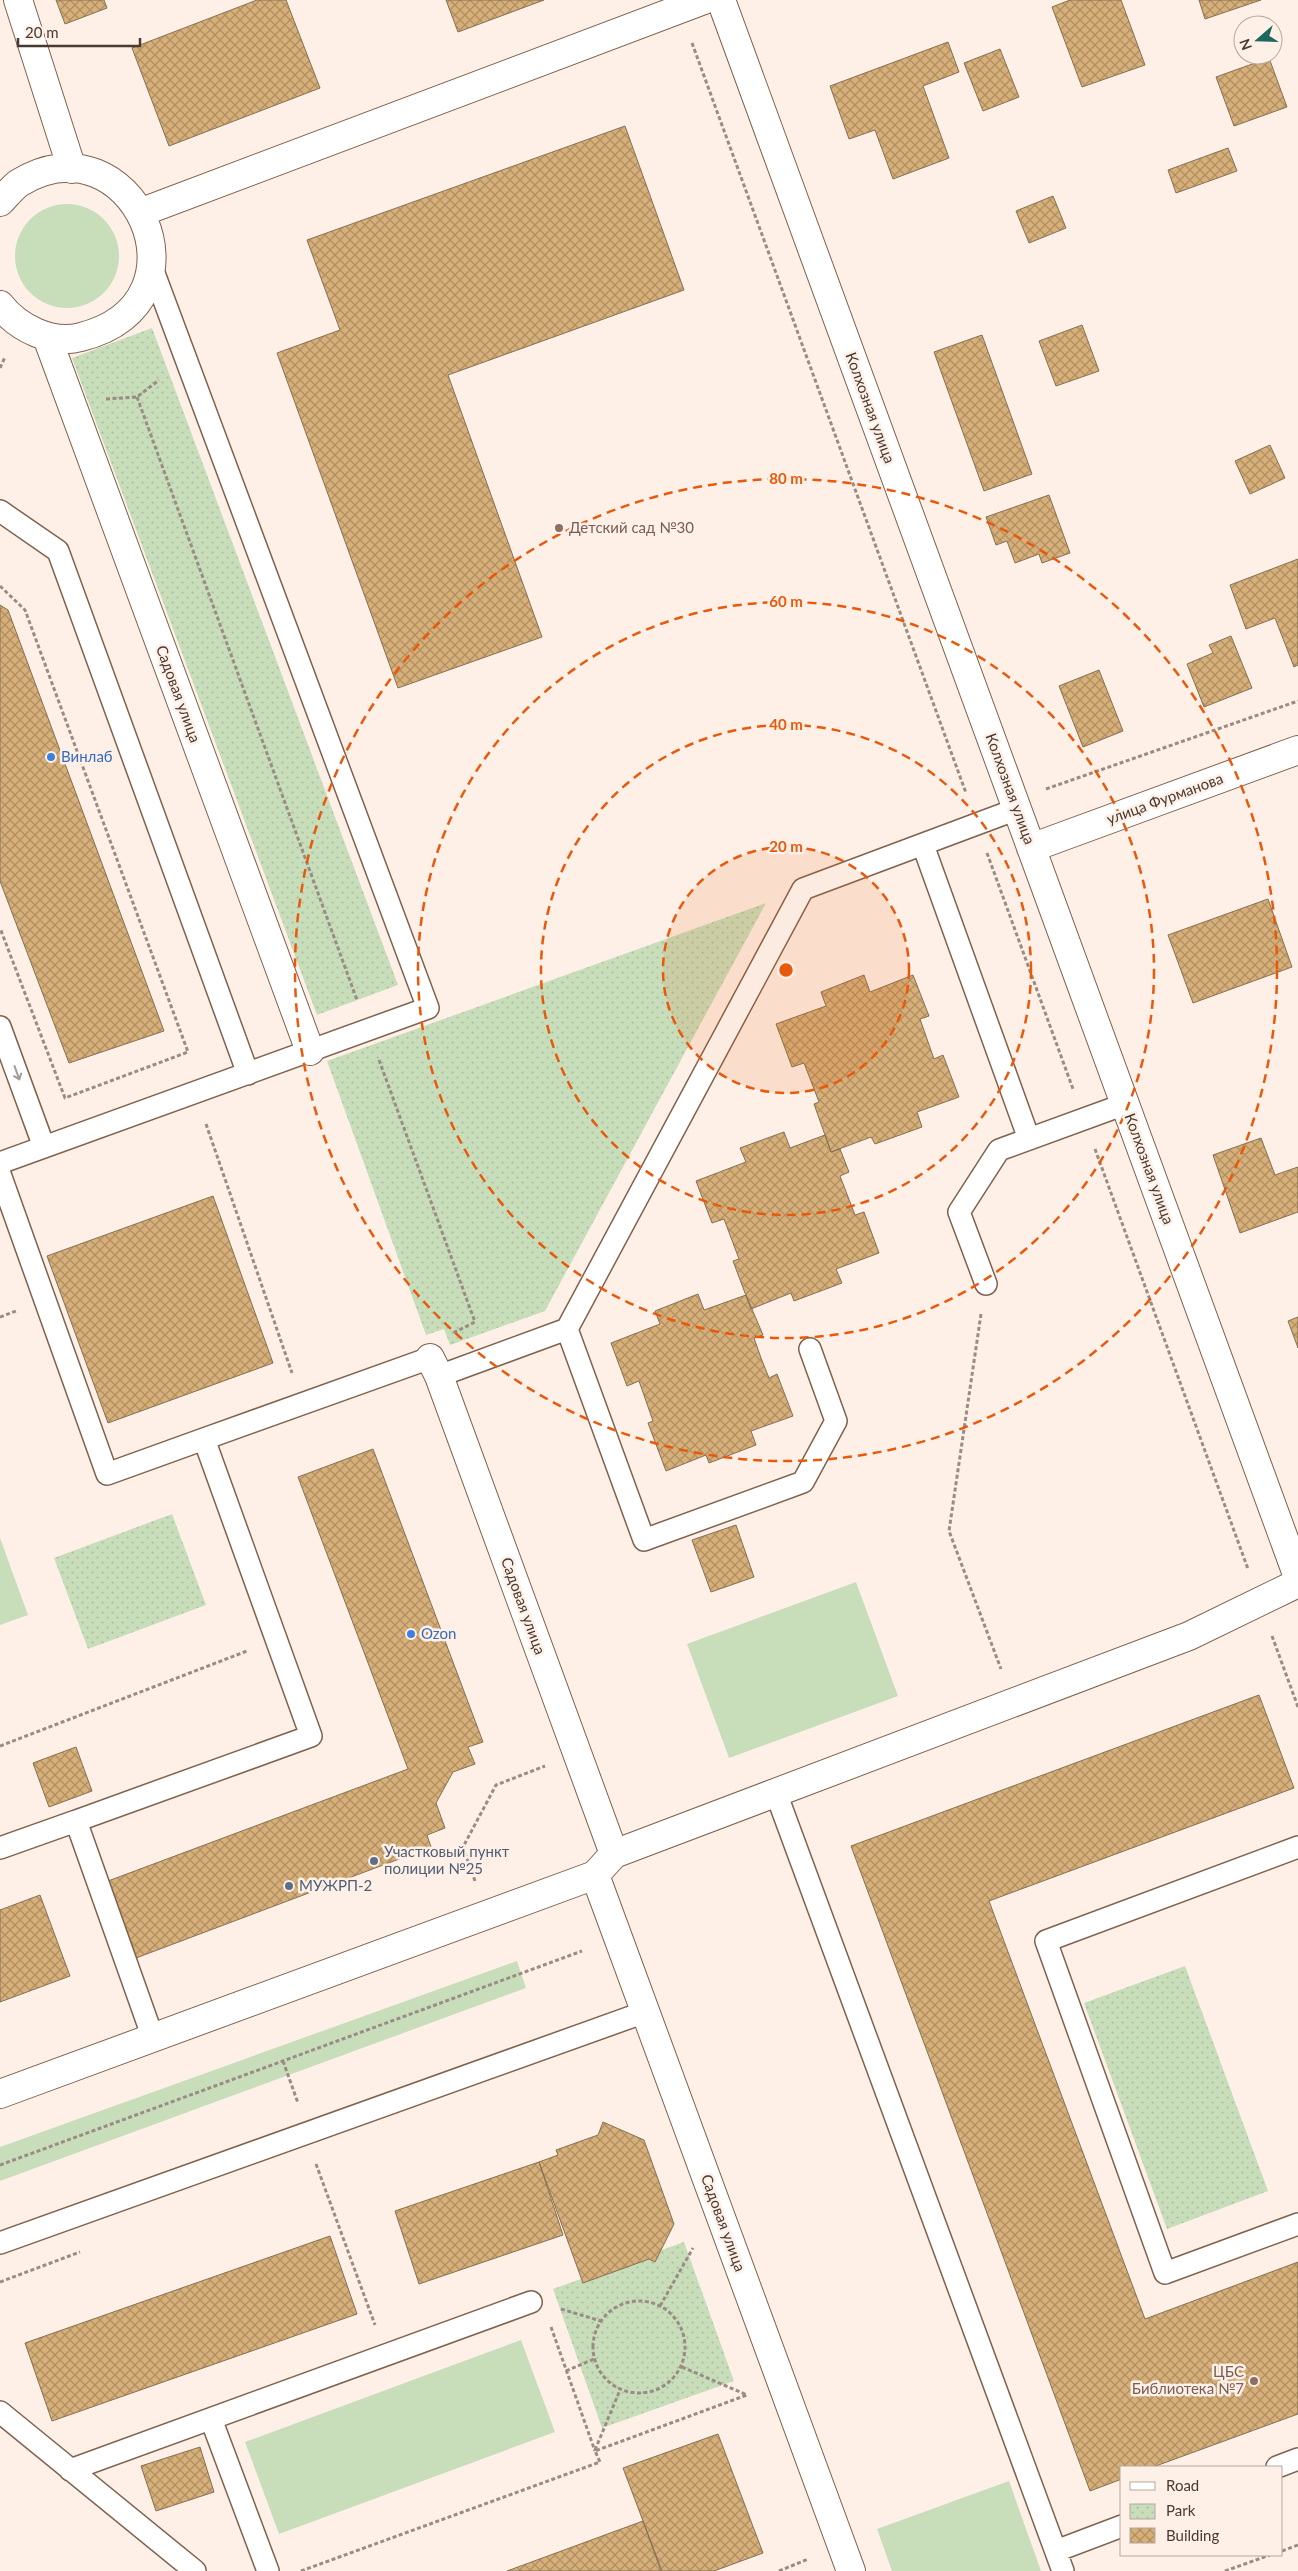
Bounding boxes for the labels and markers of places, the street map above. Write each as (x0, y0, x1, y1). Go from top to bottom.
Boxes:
place label: Детский сад №30 (569, 518, 694, 536)
marker: Детский сад №30 (553, 522, 565, 534)
place label: Винлаб (61, 747, 113, 765)
marker: Винлаб (45, 751, 57, 763)
centre of rings (777, 961, 795, 979)
place label: Ozon (421, 1624, 456, 1642)
marker: Ozon (405, 1628, 417, 1640)
place label: Участковый пункт полиции №25 (384, 1842, 510, 1877)
marker: Участковый пункт полиции №25 (368, 1855, 380, 1867)
place label: МУЖРП-2 (299, 1876, 372, 1894)
marker: МУЖРП-2 (283, 1880, 295, 1892)
place label: ЦБС Библиотека №7 (1132, 2362, 1244, 2397)
marker: ЦБС Библиотека №7 (1248, 2375, 1260, 2387)

